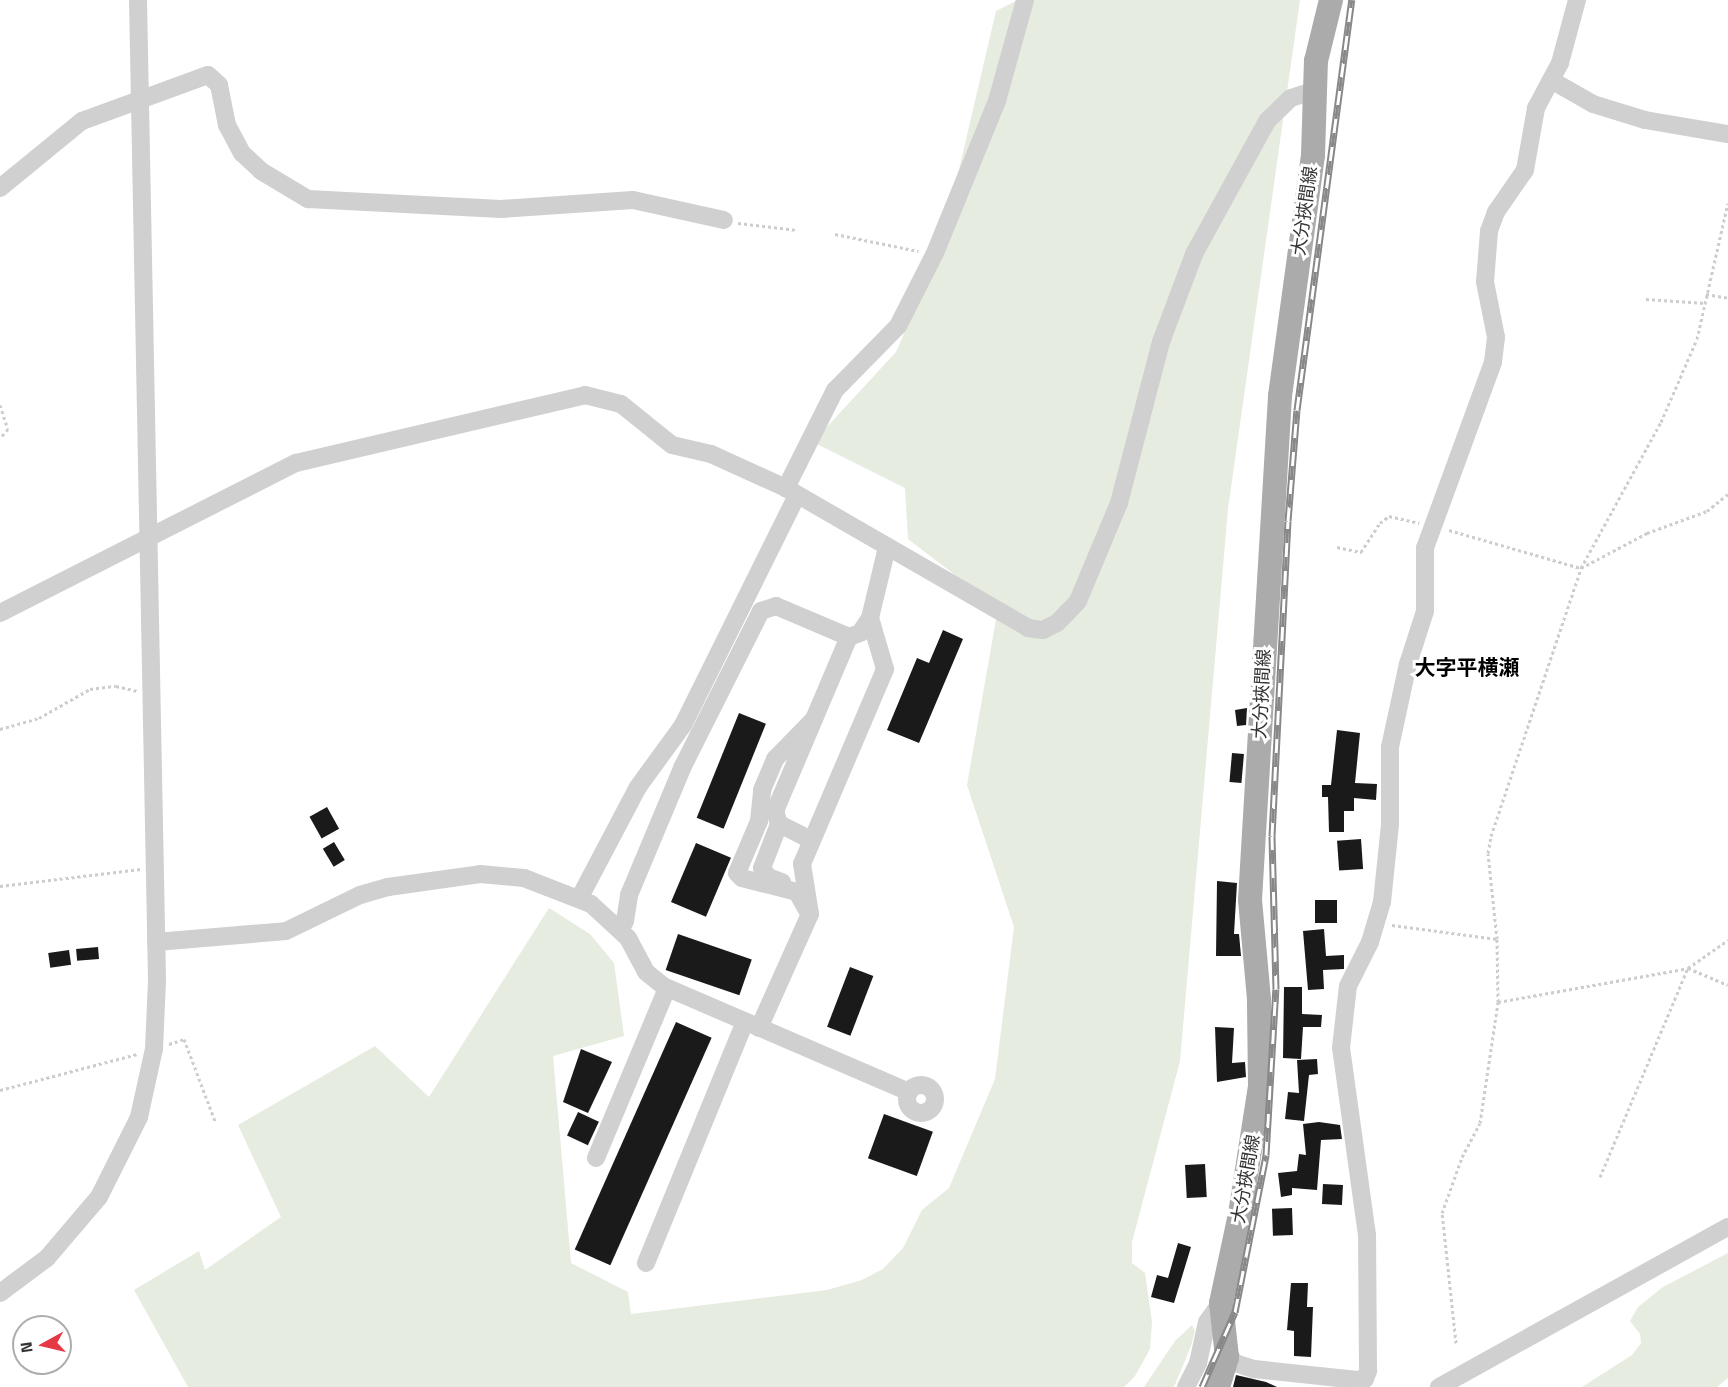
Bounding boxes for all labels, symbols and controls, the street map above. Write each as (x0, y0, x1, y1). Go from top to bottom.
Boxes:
street label: 大分挾間線 (1288, 165, 1322, 257)
street label: 大分挾間線 (1249, 648, 1275, 740)
district label: 大字平横瀬 (1415, 654, 1519, 680)
street label: 大分挾間線 (1228, 1133, 1264, 1225)
north arrow (12, 1315, 72, 1375)
text: N (14, 1340, 39, 1354)

